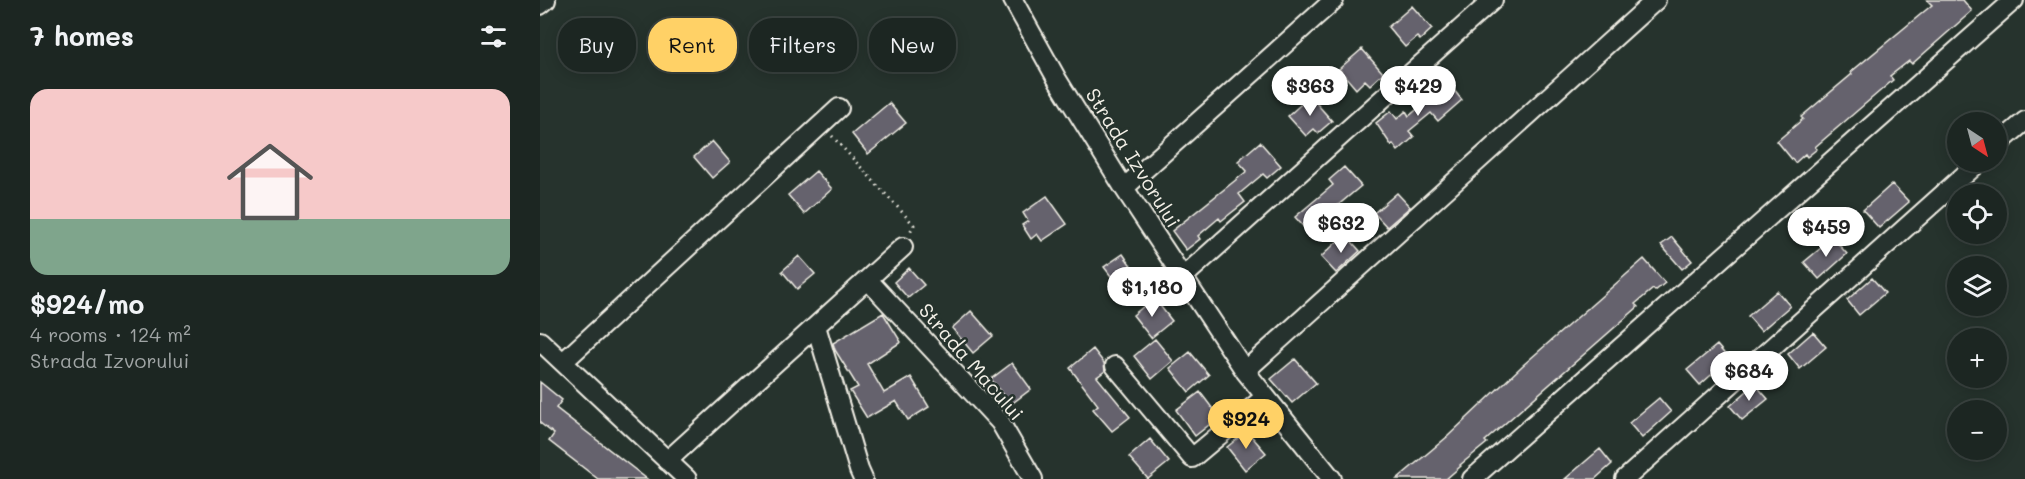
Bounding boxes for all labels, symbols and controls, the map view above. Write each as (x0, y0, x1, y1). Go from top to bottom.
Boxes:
chip: Buy (558, 18, 636, 72)
chip: Rent (648, 18, 737, 72)
chip: Filters (749, 18, 857, 72)
chip: New (869, 18, 956, 72)
text: 7 homes (30, 19, 134, 53)
icon: filters (477, 20, 510, 53)
pin: $363 (1274, 66, 1346, 117)
pin: $429 (1382, 66, 1454, 117)
text: $363 (1286, 72, 1334, 98)
text: $429 (1394, 72, 1442, 98)
street label: Strada Izvorului (1081, 83, 1187, 232)
north arrow (1947, 112, 2007, 172)
map controls (1947, 112, 2007, 460)
icon: home (216, 128, 324, 236)
button: locate (1947, 184, 2007, 244)
pin: $632 (1305, 203, 1377, 254)
pin: $459 (1790, 207, 1862, 258)
text: $632 (1317, 209, 1365, 235)
text: $459 (1802, 213, 1850, 239)
button: layers (1947, 256, 2007, 316)
pin: $1,180 (1103, 267, 1201, 318)
text: $1,180 (1121, 273, 1183, 299)
text: $924/mo (30, 287, 144, 321)
street label: Strada Macului (914, 297, 1030, 425)
text: 4 rooms · 124 m² (30, 321, 191, 347)
button: + (1947, 328, 2007, 388)
text: Strada Izvorului (30, 347, 189, 373)
pin: $684 (1713, 351, 1785, 402)
text: $684 (1724, 357, 1774, 383)
pin: $924 (1210, 399, 1282, 450)
button: − (1947, 400, 2007, 460)
text: $924 (1222, 405, 1270, 431)

